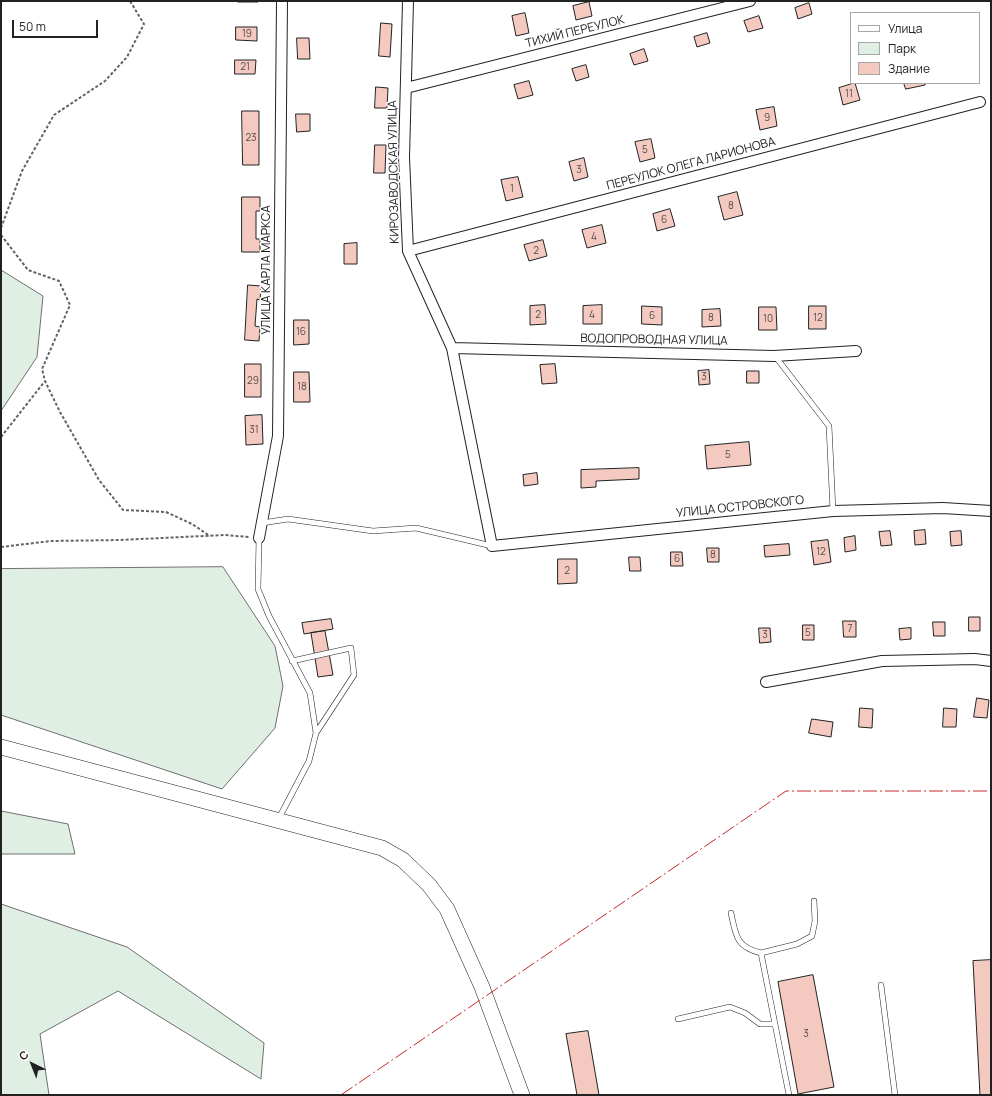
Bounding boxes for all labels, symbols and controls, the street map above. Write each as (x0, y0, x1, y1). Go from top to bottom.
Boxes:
scale bar (14, 12, 100, 38)
legend (850, 12, 980, 84)
street label: ТИХИЙ ПЕРЕУЛОК (524, 13, 626, 51)
text: 50 m (19, 18, 46, 35)
text: Улица (888, 20, 922, 37)
house number: 19 (242, 28, 252, 40)
text: Парк (888, 40, 916, 57)
text: Здание (888, 60, 930, 77)
house number: 21 (240, 61, 250, 73)
house number: 11 (845, 88, 853, 100)
street label: КИРОЗАВОДСКАЯ УЛИЦА (386, 100, 402, 244)
house number: 9 (764, 112, 770, 124)
house number: 23 (245, 132, 257, 144)
street label: ПЕРЕУЛОК ОЛЕГА ЛАРИОНОВА (605, 134, 777, 194)
house number: 5 (642, 144, 648, 156)
house number: 3 (576, 164, 582, 176)
house number: 1 (510, 183, 514, 195)
house number: 8 (728, 200, 734, 212)
street label: УЛИЦА КАРЛА МАРКСА (260, 205, 274, 335)
house number: 6 (661, 214, 667, 226)
house number: 4 (591, 231, 597, 243)
house number: 2 (533, 245, 539, 257)
house number: 2 (535, 309, 541, 321)
house number: 4 (589, 309, 595, 321)
house number: 6 (649, 310, 655, 322)
house number: 8 (708, 312, 714, 324)
house number: 12 (813, 312, 823, 324)
house number: 10 (763, 313, 773, 325)
house number: 16 (296, 326, 306, 338)
street label: ВОДОПРОВОДНАЯ УЛИЦА (580, 332, 728, 348)
house number: 3 (701, 371, 707, 383)
house number: 29 (247, 375, 259, 387)
house number: 18 (297, 381, 307, 393)
house number: 31 (249, 424, 259, 436)
house number: 5 (725, 449, 731, 461)
street label: УЛИЦА ОСТРОВСКОГО (675, 493, 805, 521)
house number: 12 (816, 546, 826, 558)
house number: 8 (710, 549, 716, 561)
house number: 6 (674, 553, 680, 565)
house number: 2 (564, 565, 570, 577)
house number: 7 (847, 623, 853, 635)
house number: 5 (805, 627, 811, 639)
house number: 3 (762, 629, 768, 641)
house number: 3 (803, 1028, 809, 1040)
north arrow (12, 1044, 52, 1084)
text: С (15, 1047, 32, 1063)

